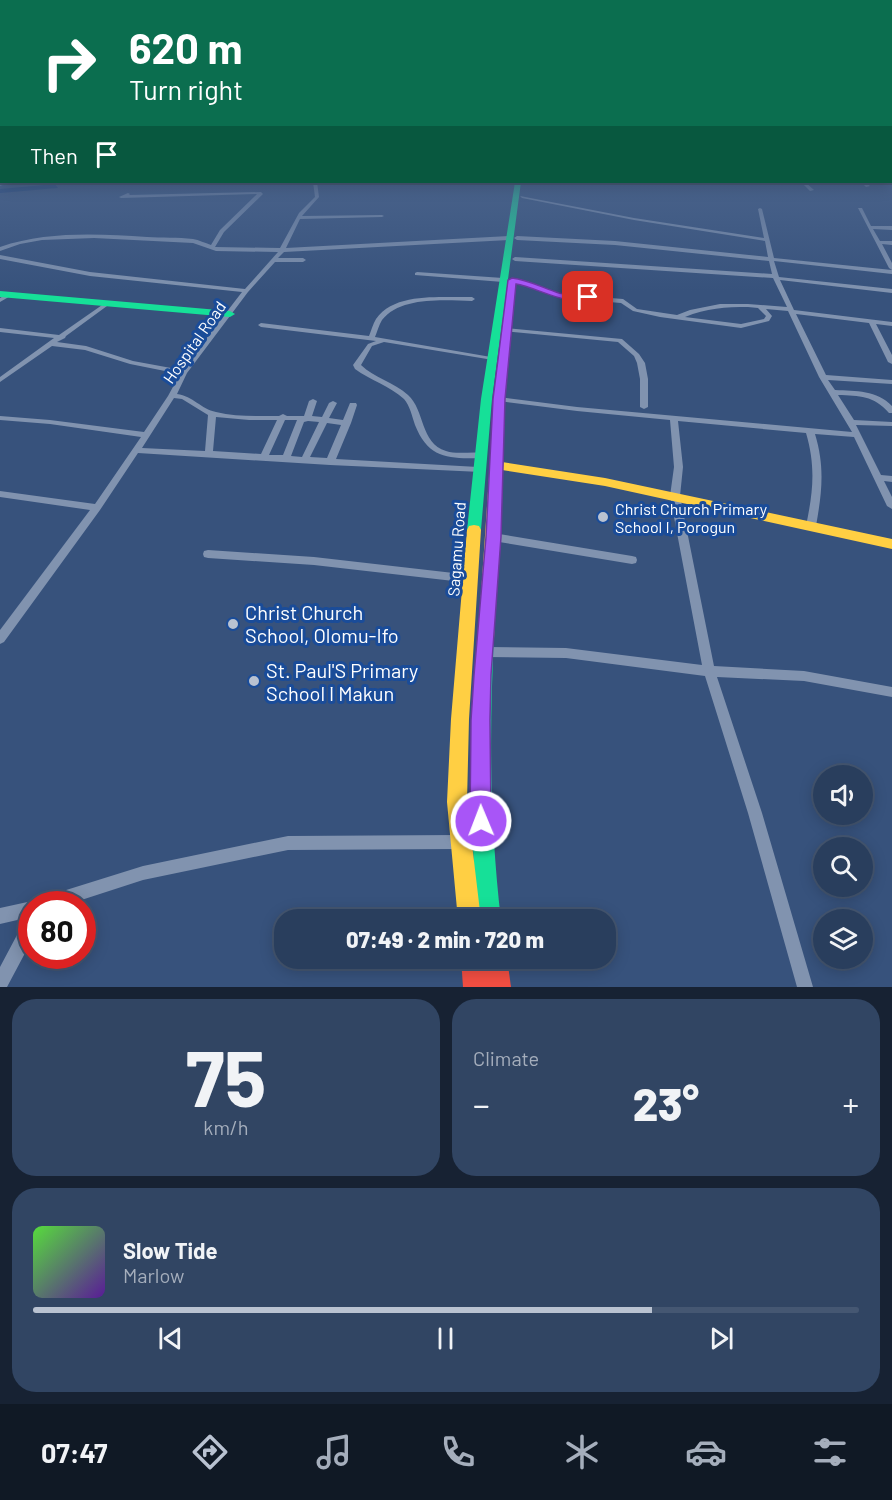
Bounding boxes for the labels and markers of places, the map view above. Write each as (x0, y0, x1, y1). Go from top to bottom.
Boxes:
pin (562, 271, 613, 322)
place label: Christ Church Primary School I, Porogun (615, 499, 768, 536)
marker: Christ Church Primary School I, Porogun (596, 510, 610, 524)
place label: Christ Church School, Olomu-Ifo (245, 600, 399, 647)
marker: Christ Church School, Olomu-Ifo (226, 617, 240, 631)
place label: St. Paul'S Primary School I Makun (266, 658, 418, 705)
marker: St. Paul'S Primary School I Makun (247, 674, 261, 688)

